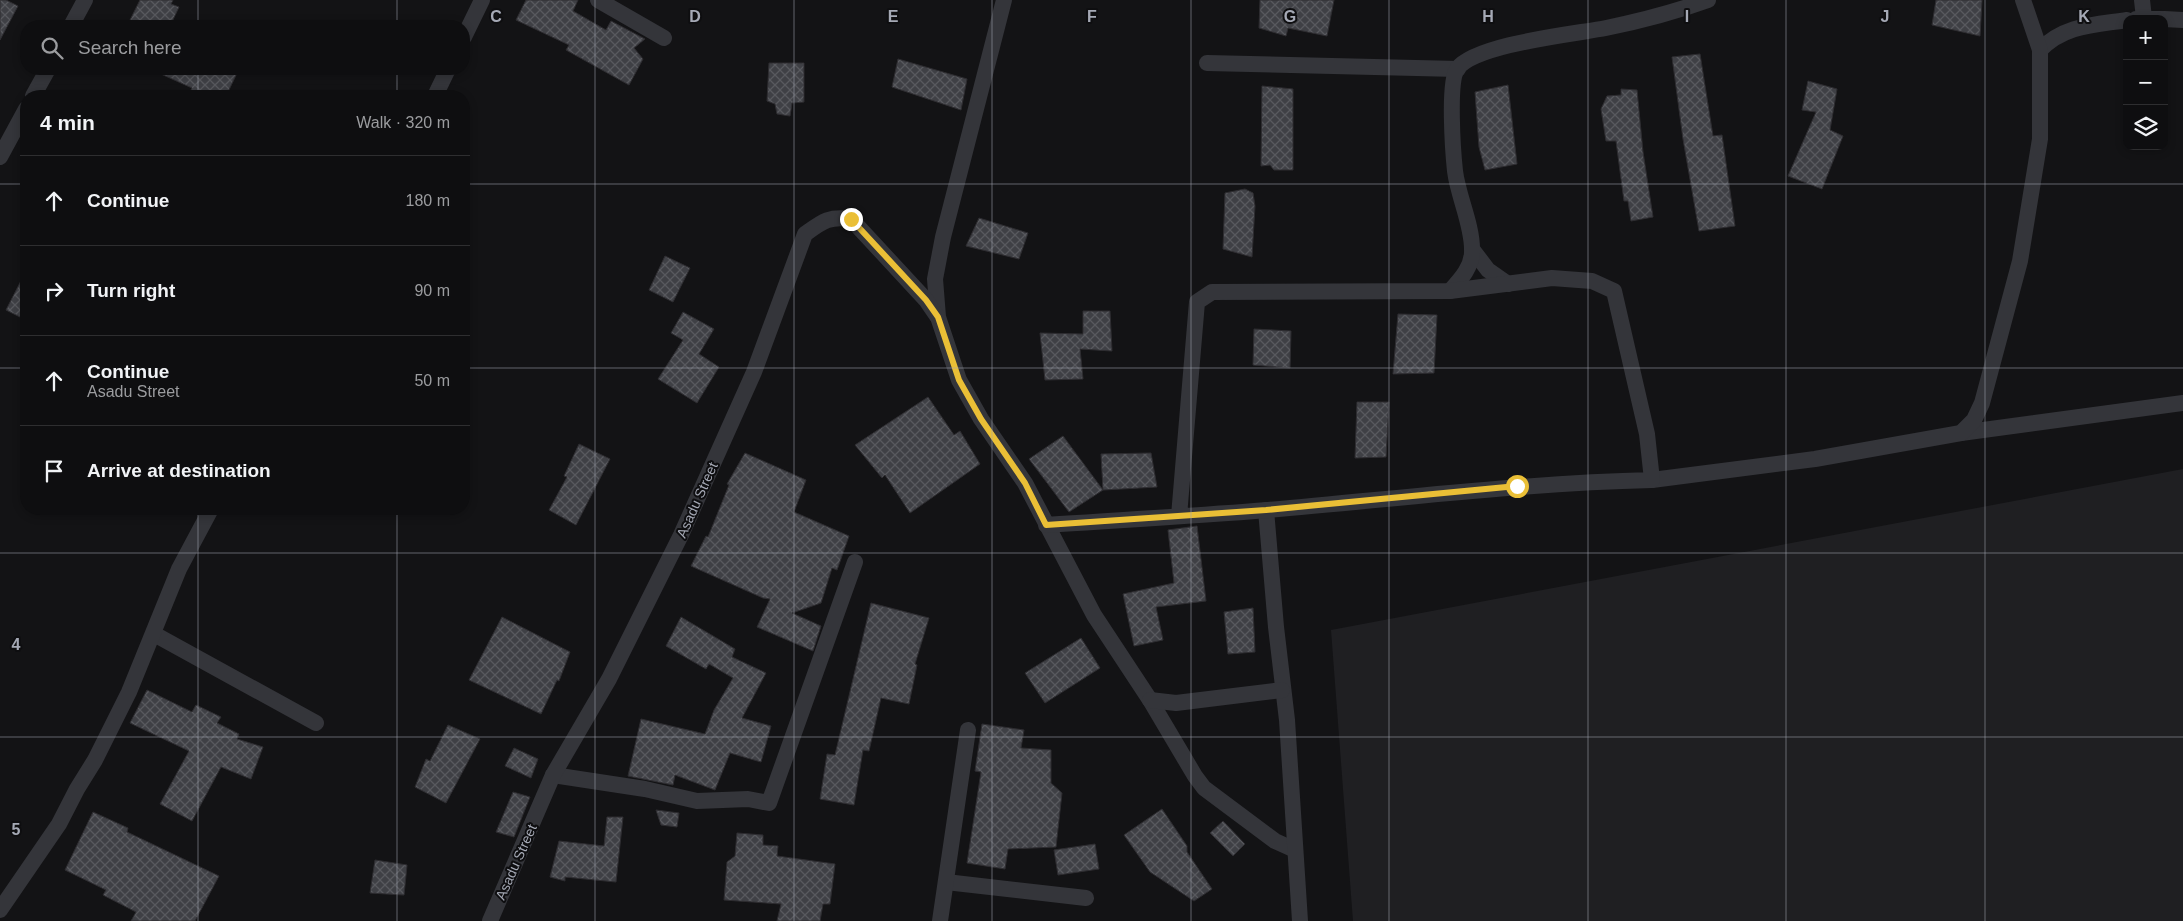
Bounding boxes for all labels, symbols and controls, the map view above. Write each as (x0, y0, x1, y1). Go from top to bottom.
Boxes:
text: C (490, 8, 502, 25)
text: D (689, 8, 701, 25)
text: E (888, 8, 899, 25)
text: F (1087, 8, 1097, 25)
text: G (1284, 8, 1296, 25)
text: H (1482, 8, 1494, 25)
text: I (1685, 8, 1689, 25)
text: J (1881, 8, 1889, 25)
text: K (2078, 8, 2090, 25)
map controls (2123, 15, 2168, 150)
button: + (2123, 15, 2168, 60)
search box (20, 20, 470, 75)
icon: search (38, 34, 66, 62)
text: Search here (78, 37, 182, 58)
button: − (2123, 60, 2168, 105)
button: layers (2123, 105, 2168, 150)
text: 4 min (40, 111, 95, 134)
text: Walk · 320 m (356, 114, 450, 131)
icon: ahead (40, 187, 68, 215)
text: Continue (87, 190, 169, 211)
text: 180 m (406, 192, 450, 209)
route end (840, 208, 863, 231)
icon: right (40, 277, 68, 305)
text: Turn right (87, 280, 175, 301)
text: 90 m (414, 282, 450, 299)
text: Continue (87, 361, 169, 382)
icon: ahead (40, 367, 68, 395)
text: 50 m (414, 372, 450, 389)
text: Asadu Street (87, 383, 180, 400)
icon: arrive (40, 457, 68, 485)
text: Arrive at destination (87, 460, 271, 481)
street label: Asadu Street (673, 460, 721, 540)
route start (1506, 475, 1529, 498)
text: 4 (12, 636, 21, 653)
text: 5 (12, 821, 21, 838)
street label: Asadu Street (492, 822, 540, 902)

